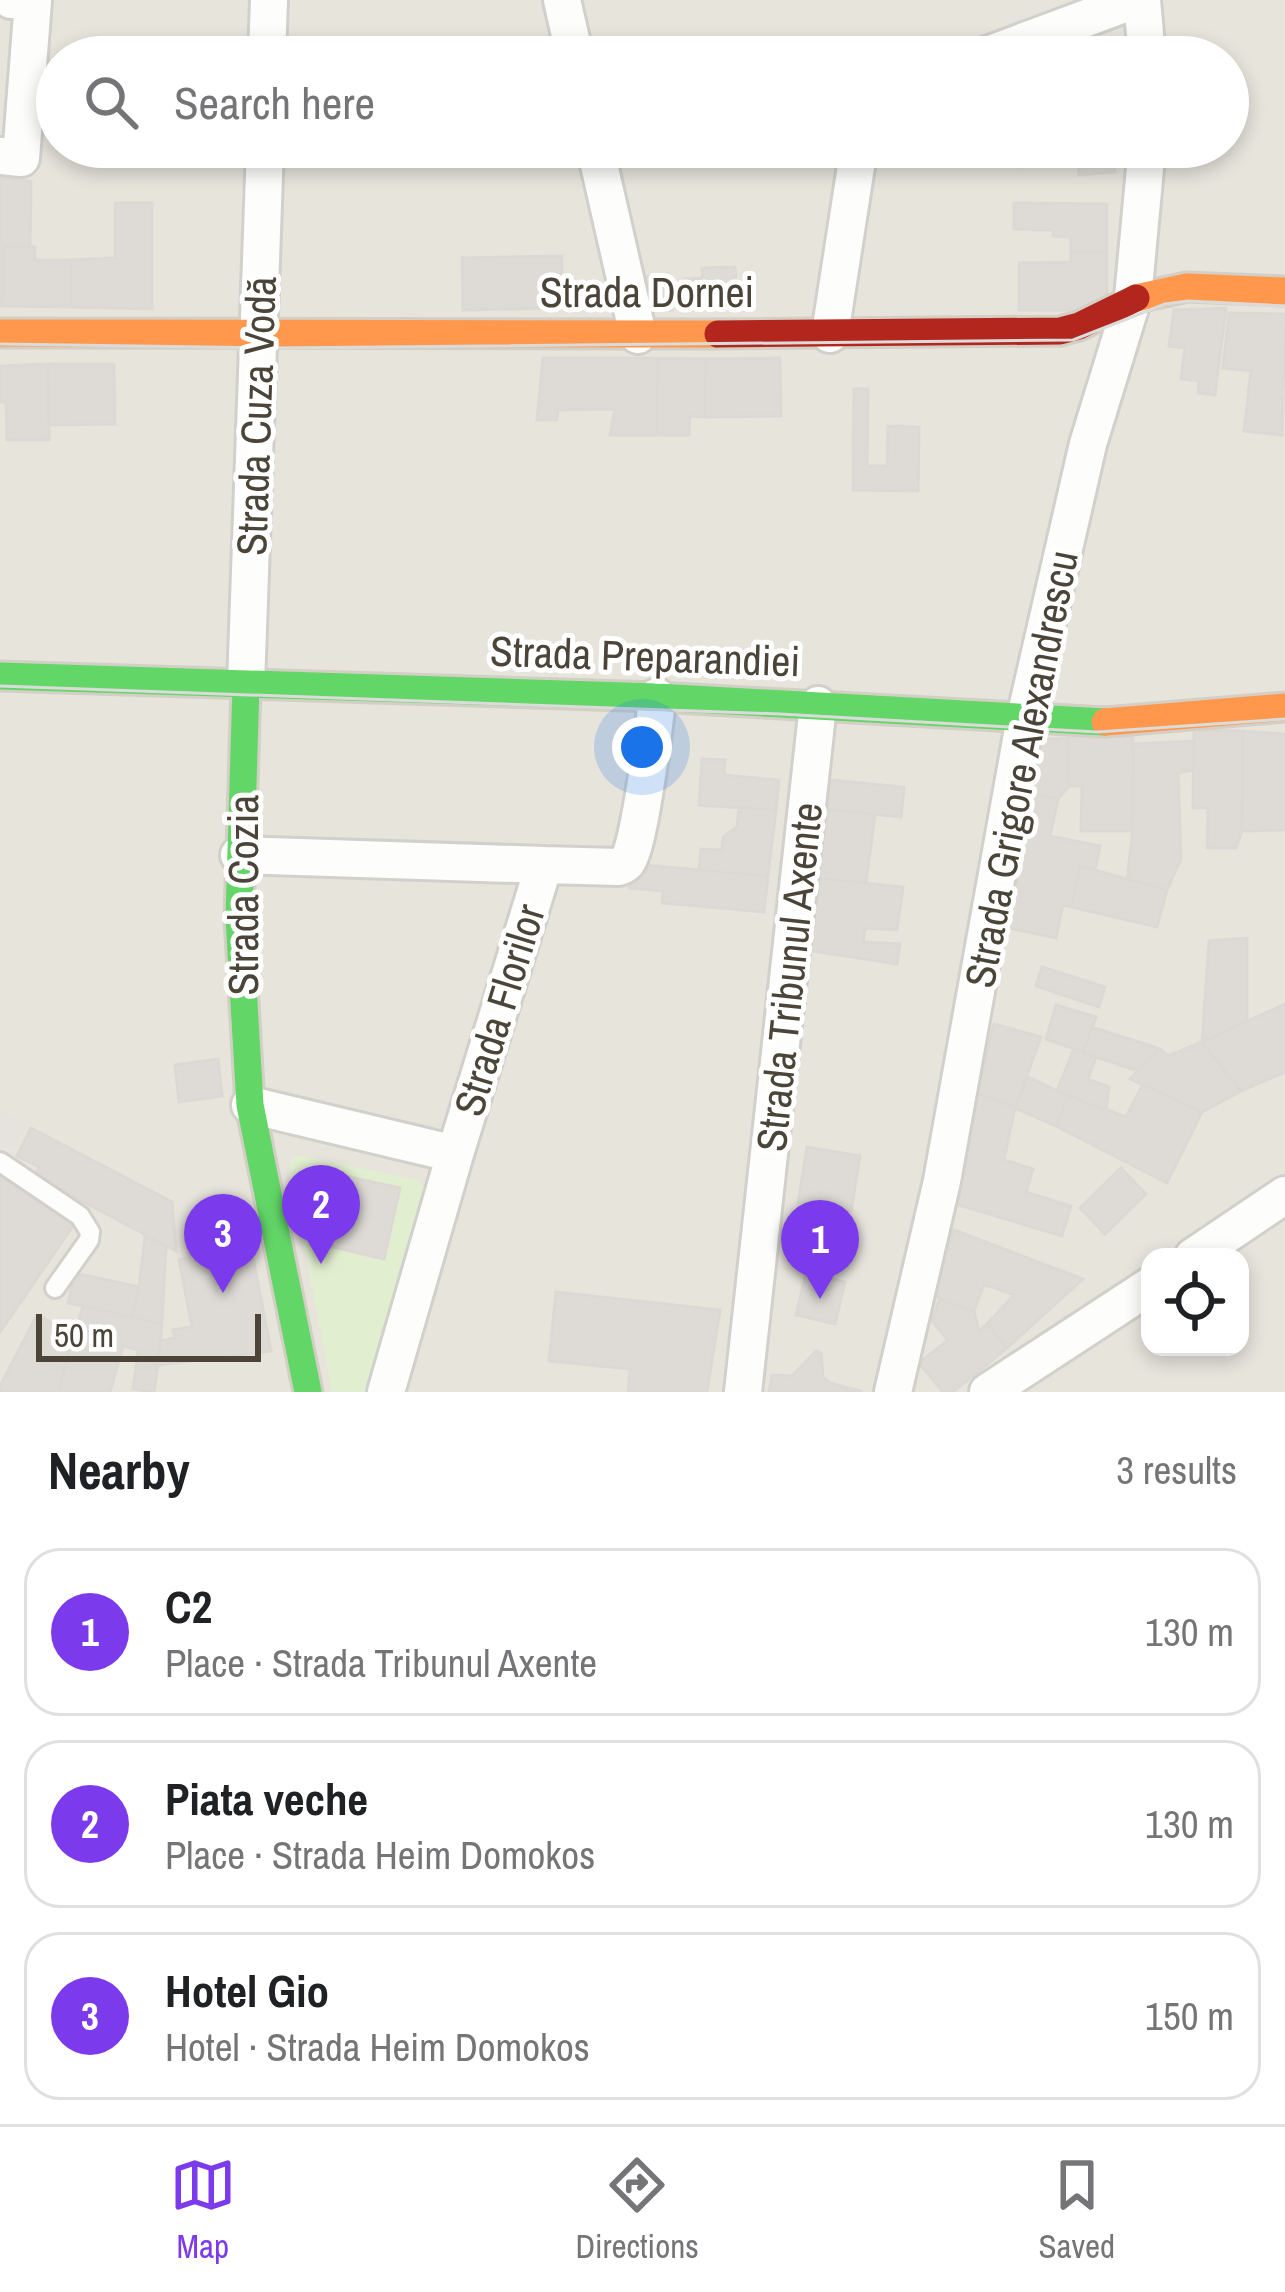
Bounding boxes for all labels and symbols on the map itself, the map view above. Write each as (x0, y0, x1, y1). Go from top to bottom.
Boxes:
street label: Strada Dornei (540, 264, 754, 320)
street label: Strada Cuza Vodă (223, 275, 289, 557)
street label: Strada Grigore Alexandrescu (951, 546, 1091, 992)
street label: Strada Preparandiei (489, 623, 801, 689)
your location (612, 717, 672, 777)
street label: Strada Cozia (215, 794, 271, 996)
street label: Strada Tribunul Axente (743, 800, 835, 1154)
street label: Strada Florilor (440, 897, 558, 1123)
pin: 2 (282, 1165, 360, 1264)
pin: 3 (184, 1194, 262, 1293)
pin: 1 (781, 1200, 859, 1299)
scale bar (36, 1308, 261, 1361)

